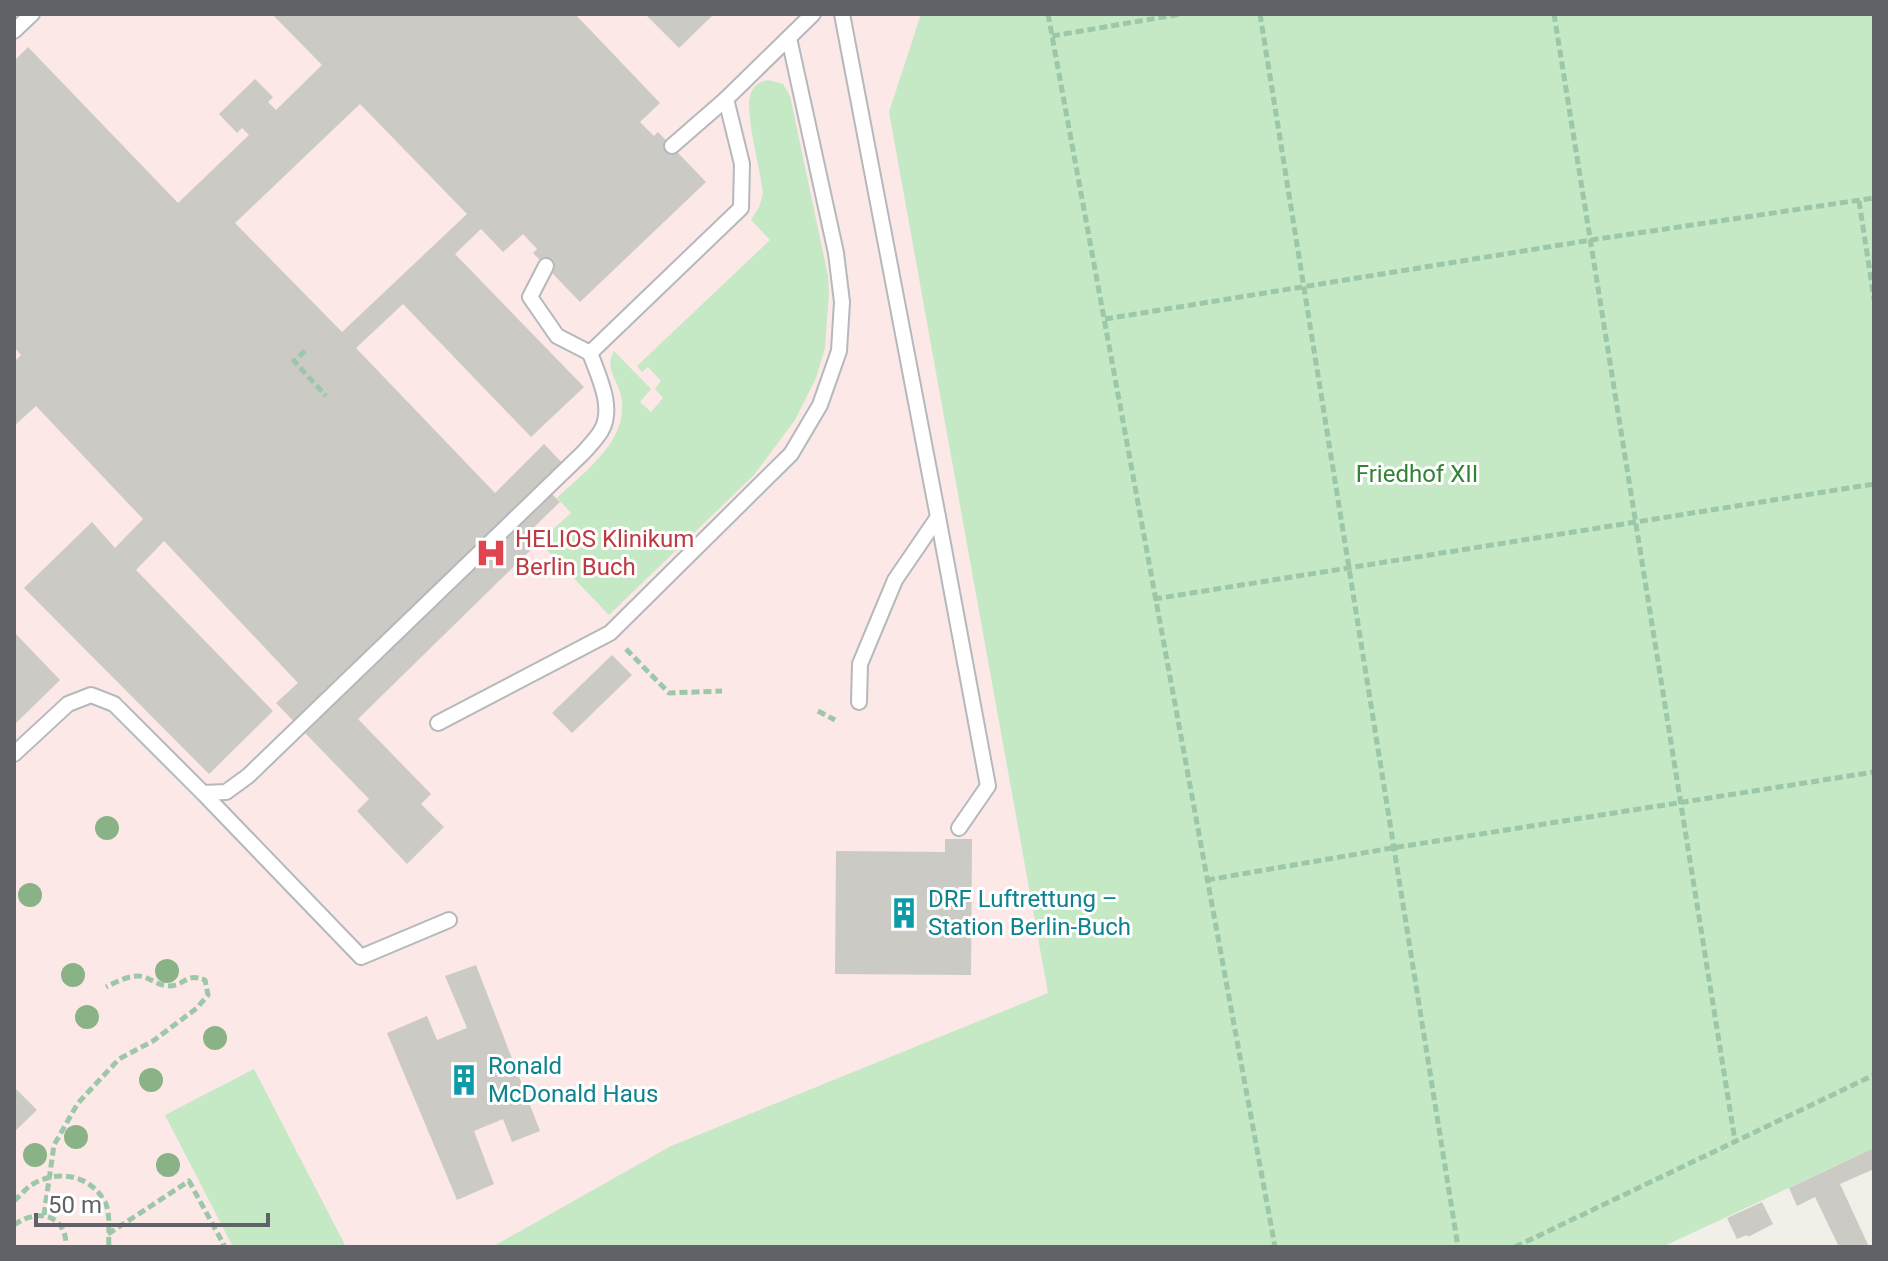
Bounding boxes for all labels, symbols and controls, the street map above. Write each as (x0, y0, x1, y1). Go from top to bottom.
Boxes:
park label: Friedhof XII (1356, 460, 1478, 488)
place label: HELIOS Klinikum Berlin Buch (515, 525, 694, 581)
hospital icon: HELIOS Klinikum Berlin Buch (474, 536, 508, 570)
place label: DRF Luftrettung – Station Berlin-Buch (928, 885, 1131, 941)
building icon: DRF Luftrettung – Station Berlin-Buch (887, 896, 921, 930)
place label: Ronald McDonald Haus (488, 1052, 658, 1108)
building icon: Ronald McDonald Haus (447, 1063, 481, 1097)
scale bar (36, 1177, 268, 1227)
text: 50 m (48, 1191, 102, 1219)

